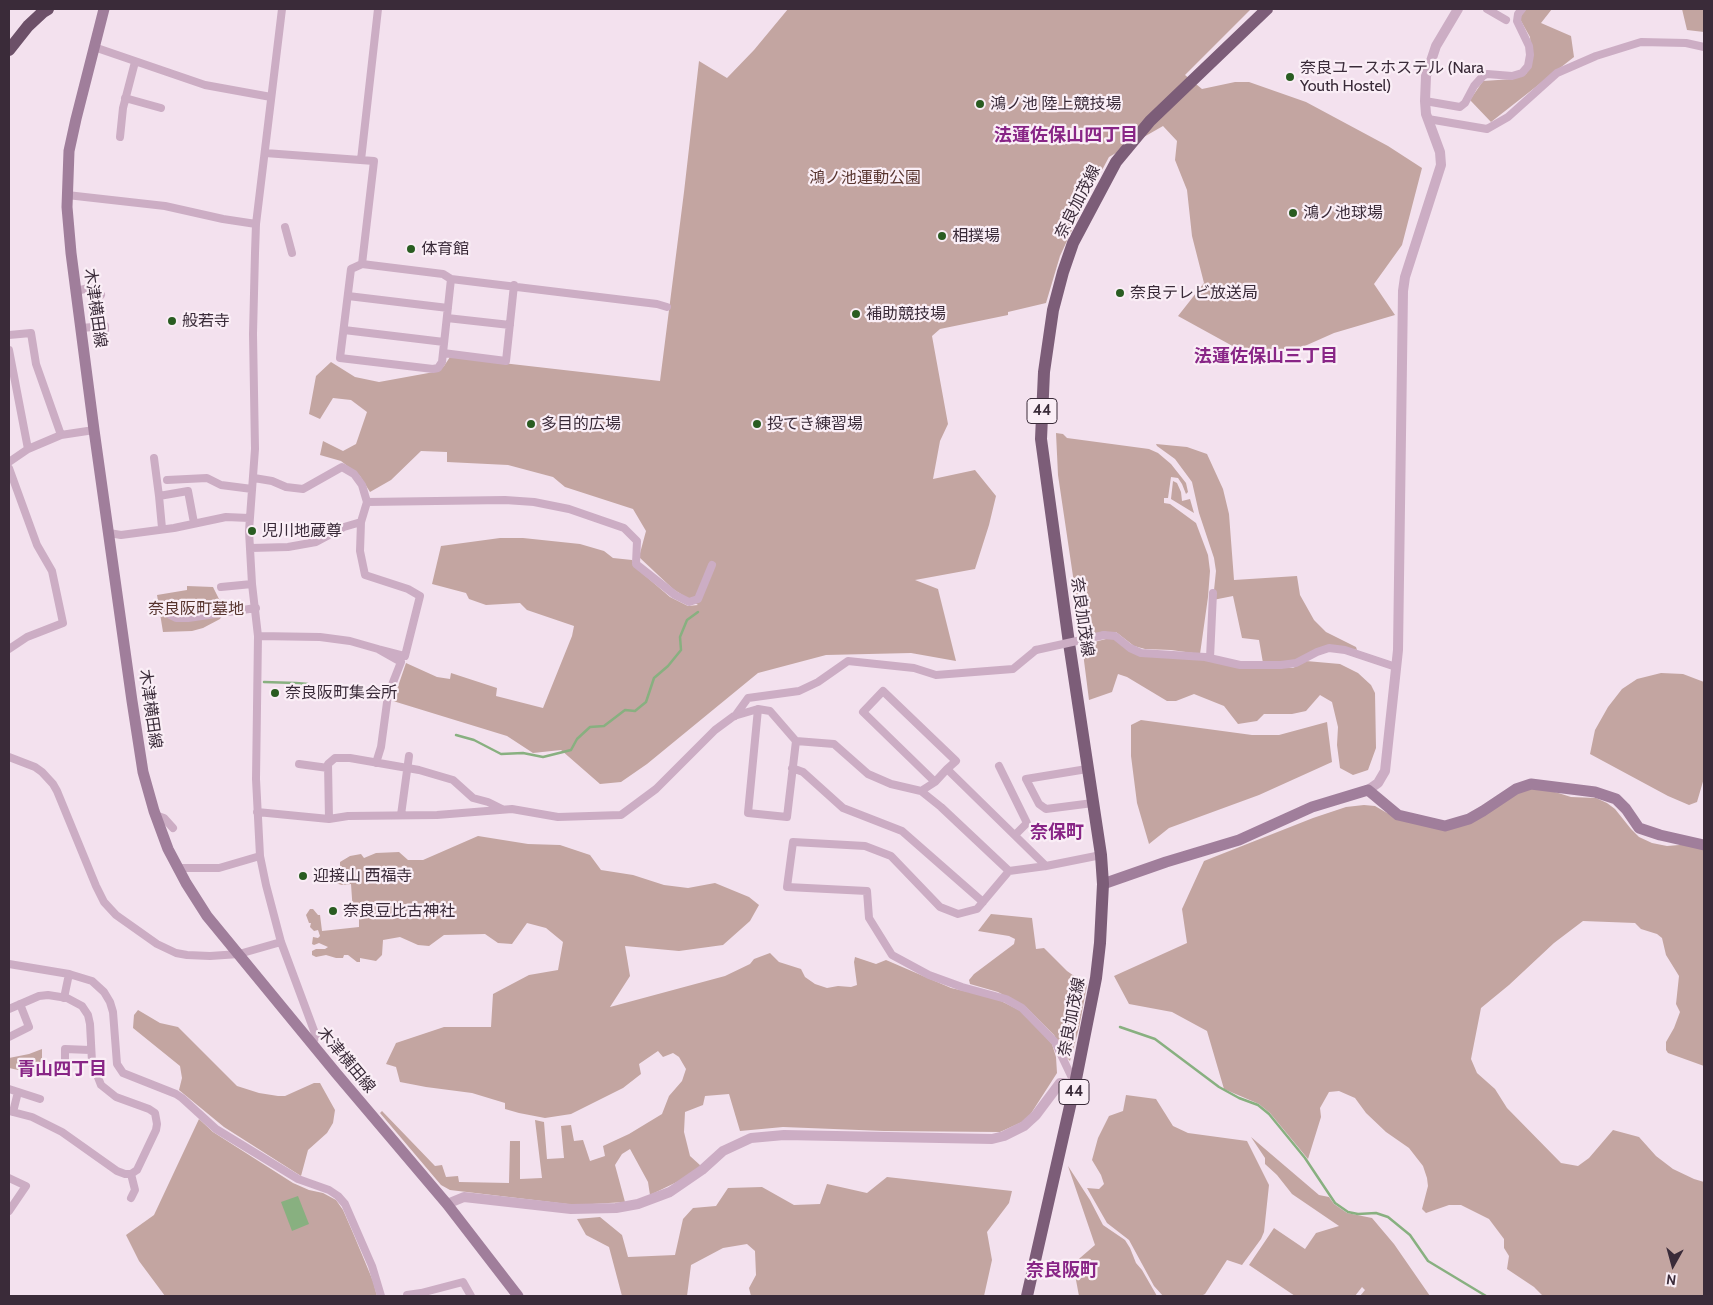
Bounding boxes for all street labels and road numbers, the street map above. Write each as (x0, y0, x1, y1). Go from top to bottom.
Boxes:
street label: 奈良加茂線 (1051, 162, 1105, 242)
street label: 木津横田線 (80, 267, 110, 349)
road number: 44 (1027, 398, 1057, 424)
street label: 奈良加茂線 (1067, 576, 1097, 658)
street label: 木津横田線 (135, 668, 165, 750)
street label: 奈良加茂線 (1055, 976, 1089, 1058)
street label: 木津横田線 (313, 1023, 379, 1097)
road number: 44 (1059, 1080, 1089, 1104)

